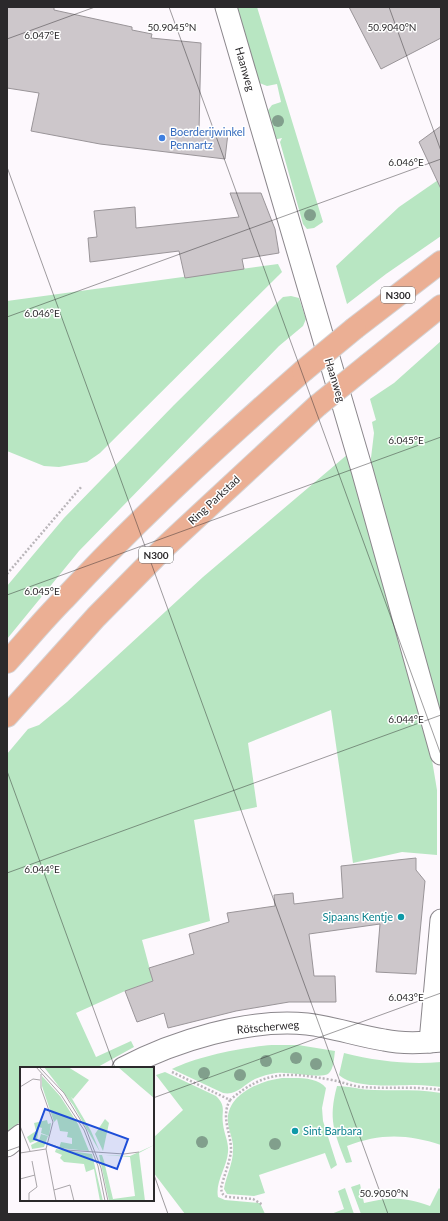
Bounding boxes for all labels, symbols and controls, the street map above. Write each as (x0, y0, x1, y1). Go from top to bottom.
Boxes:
text: 50.9045°N (148, 21, 196, 33)
text: 50.9040°N (368, 21, 416, 33)
text: 6.047°E (24, 29, 60, 41)
street label: Haanweg (233, 45, 258, 93)
place label: Boerderijwinkel Pennartz (170, 125, 245, 151)
marker: Boerderijwinkel Pennartz (157, 133, 167, 143)
text: 6.046°E (388, 156, 424, 168)
road number: N300 (381, 287, 415, 303)
text: 6.046°E (24, 307, 60, 319)
street label: Haanweg (323, 356, 348, 404)
text: 6.045°E (388, 434, 424, 446)
street label: Ring Parkstad (185, 472, 242, 527)
road number: N300 (139, 547, 173, 563)
text: 6.045°E (24, 585, 60, 597)
text: 6.044°E (388, 713, 424, 725)
text: 6.044°E (24, 863, 60, 875)
place label: Sjpaans Kentje (322, 910, 393, 923)
marker: Sjpaans Kentje (396, 912, 406, 922)
text: 6.043°E (388, 991, 424, 1003)
street label: Rötscherweg (236, 1017, 300, 1036)
inset map (20, 1067, 154, 1201)
place label: Sint Barbara (303, 1124, 362, 1137)
marker: Sint Barbara (290, 1126, 300, 1136)
text: 50.9050°N (360, 1187, 408, 1199)

